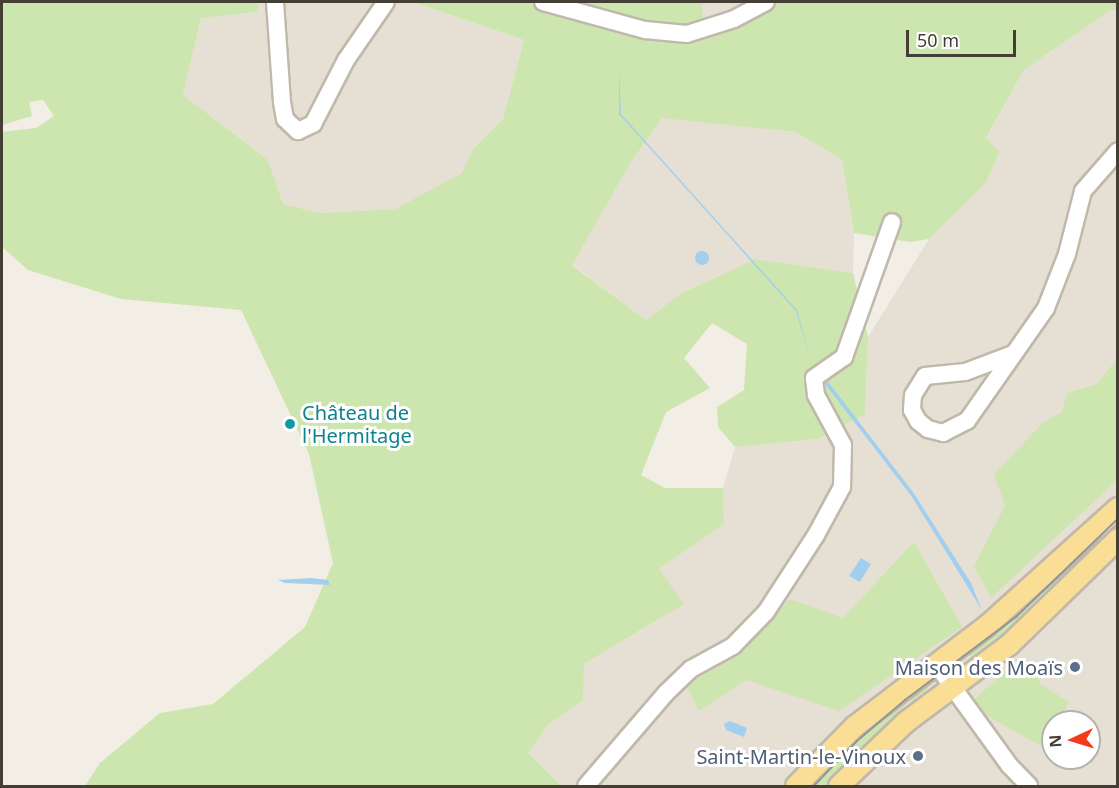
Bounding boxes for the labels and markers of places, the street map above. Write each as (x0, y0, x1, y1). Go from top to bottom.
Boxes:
place label: Château de l'Hermitage (302, 400, 412, 447)
marker: Château de l'Hermitage (283, 417, 297, 431)
place label: Maison des Moaïs (895, 655, 1063, 679)
marker: Maison des Moaïs (1068, 660, 1082, 674)
place label: Saint-Martin-le-Vinoux (696, 744, 906, 768)
marker: Saint-Martin-le-Vinoux (911, 749, 925, 763)

